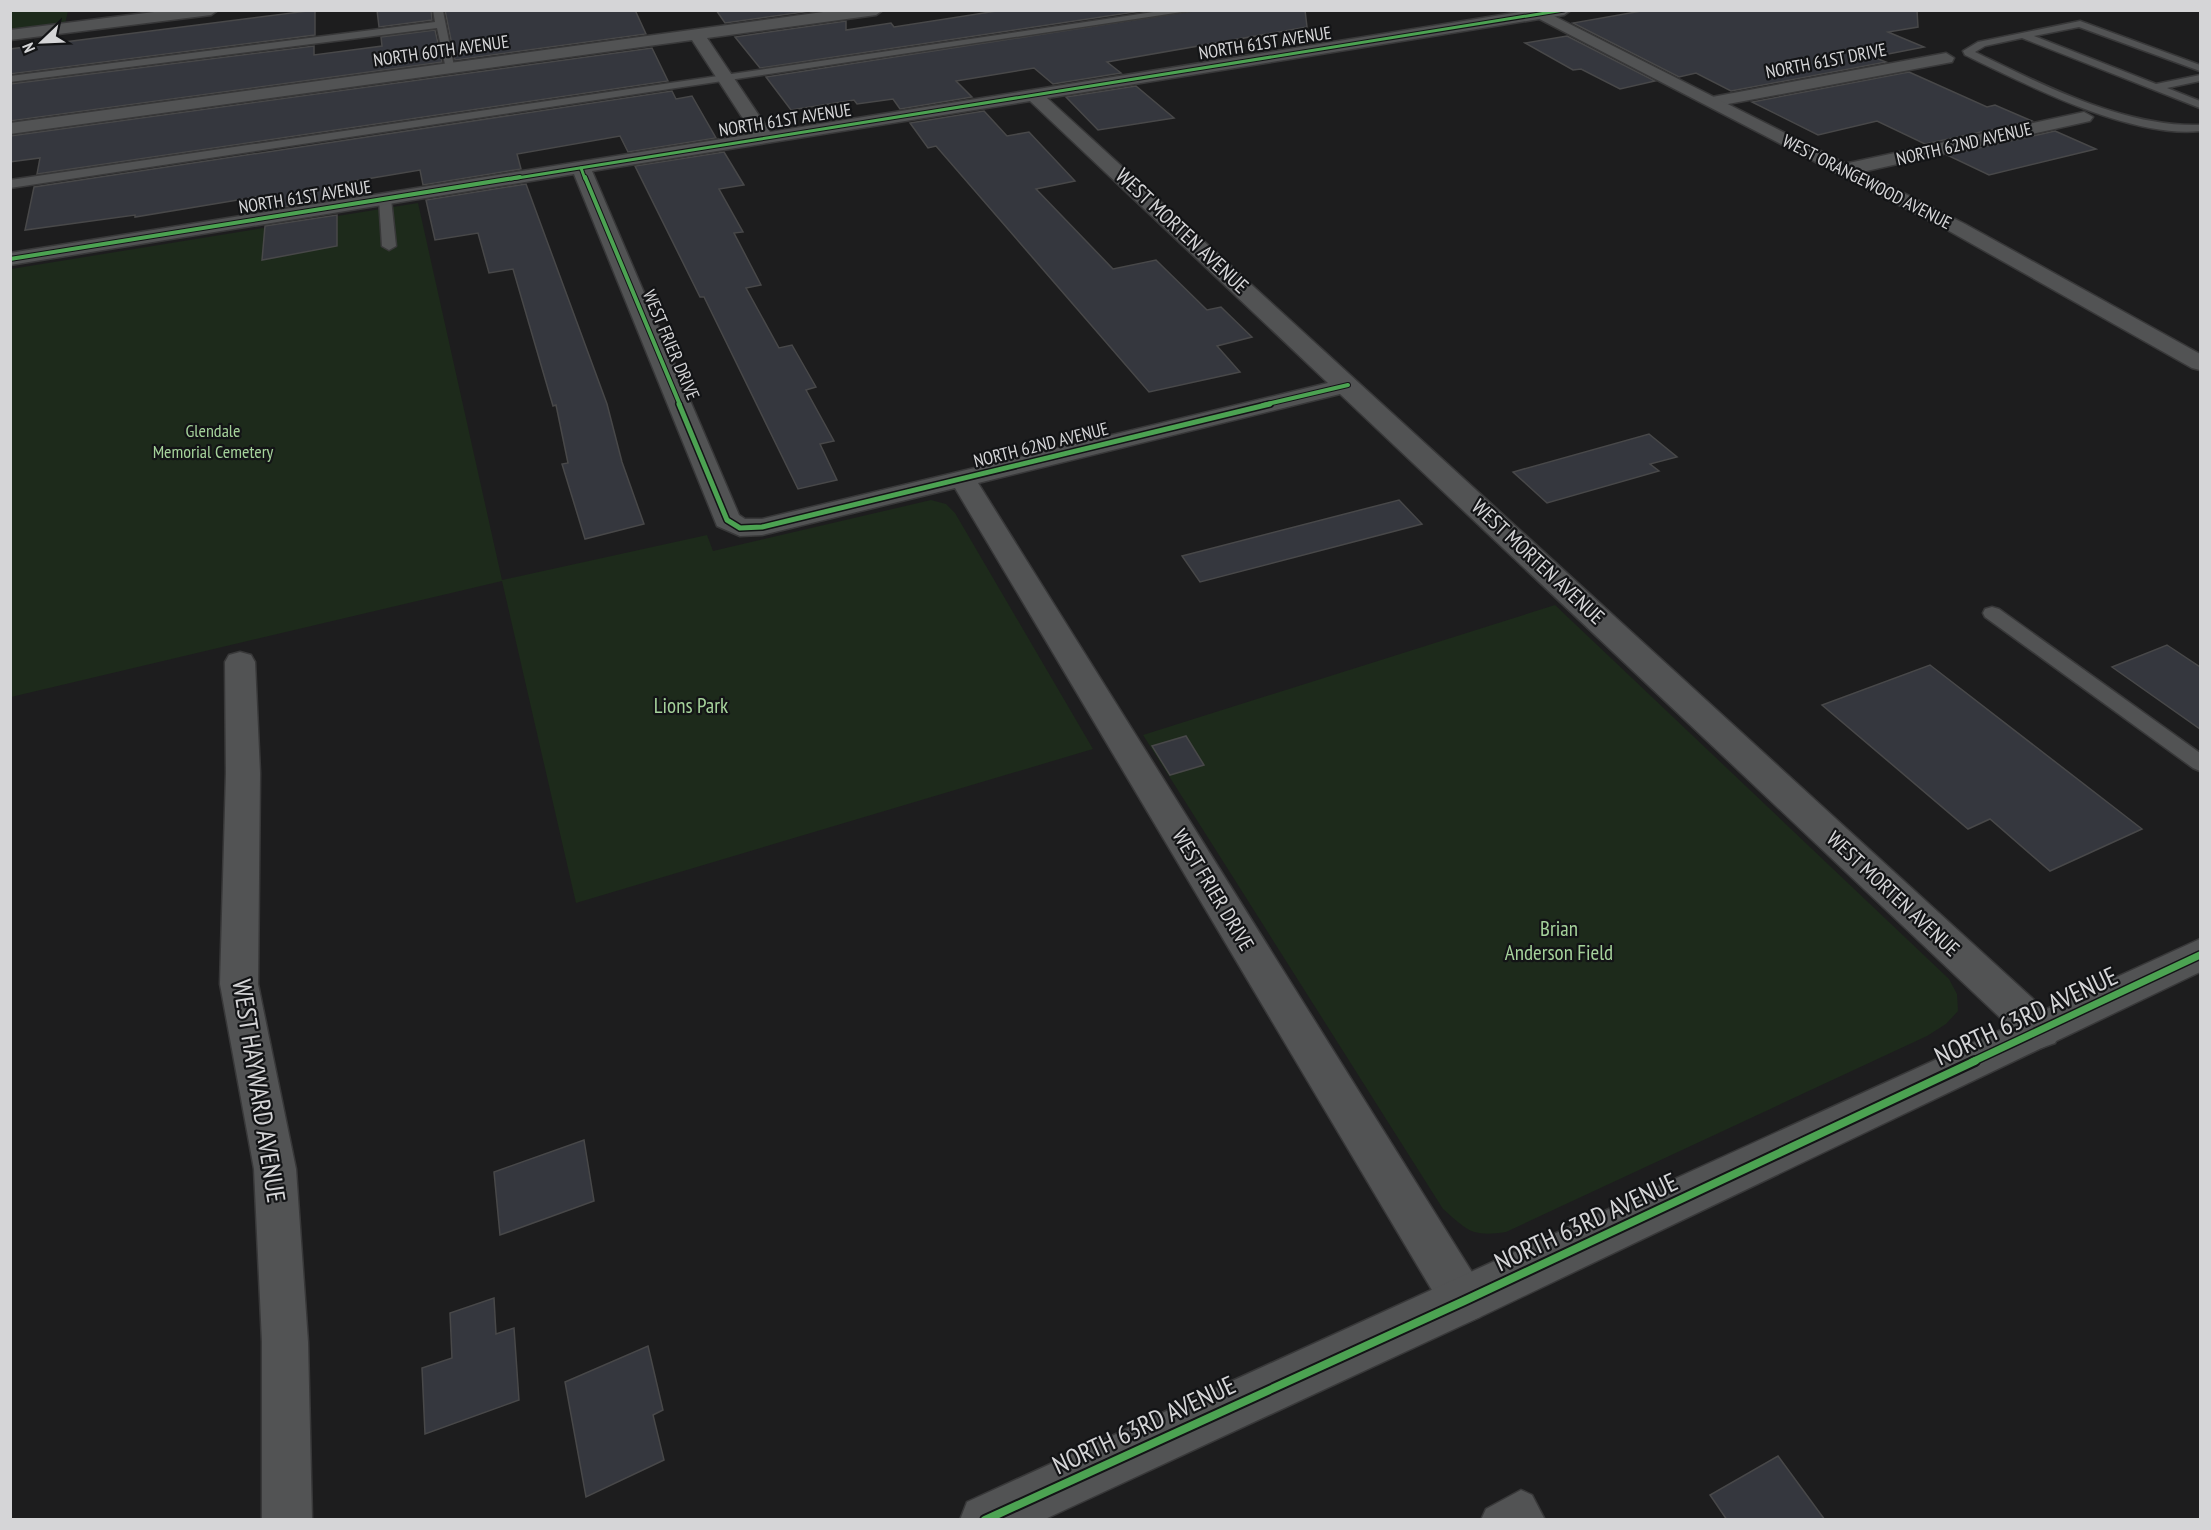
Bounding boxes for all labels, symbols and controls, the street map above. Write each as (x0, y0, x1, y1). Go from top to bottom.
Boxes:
north arrow (12, 12, 72, 72)
street label: NORTH 61ST AVENUE (1197, 21, 1333, 64)
street label: NORTH 60TH AVENUE (372, 30, 510, 71)
street label: NORTH 61ST DRIVE (1764, 38, 1888, 83)
text: N (17, 40, 39, 56)
street label: NORTH 61ST AVENUE (717, 98, 853, 141)
street label: NORTH 62ND AVENUE (1894, 117, 2034, 170)
street label: WEST ORANGEWOOD AVENUE (1779, 129, 1956, 234)
street label: WEST MORTEN AVENUE (1110, 162, 1254, 299)
street label: NORTH 61ST AVENUE (237, 175, 373, 218)
street label: WEST FRIER DRIVE (638, 286, 705, 403)
street label: NORTH 62ND AVENUE (971, 417, 1111, 472)
park label: Glendale Memorial Cemetery (153, 419, 274, 463)
street label: WEST MORTEN AVENUE (1466, 493, 1610, 630)
park label: Lions Park (654, 692, 728, 719)
street label: WEST FRIER DRIVE (1167, 824, 1260, 955)
street label: WEST MORTEN AVENUE (1821, 825, 1965, 962)
park label: Brian Anderson Field (1505, 915, 1613, 966)
street label: NORTH 63RD AVENUE (1929, 959, 2123, 1072)
street label: WEST HAYWARD AVENUE (226, 977, 293, 1205)
street label: NORTH 63RD AVENUE (1489, 1165, 1683, 1278)
street label: NORTH 63RD AVENUE (1047, 1368, 1241, 1481)

